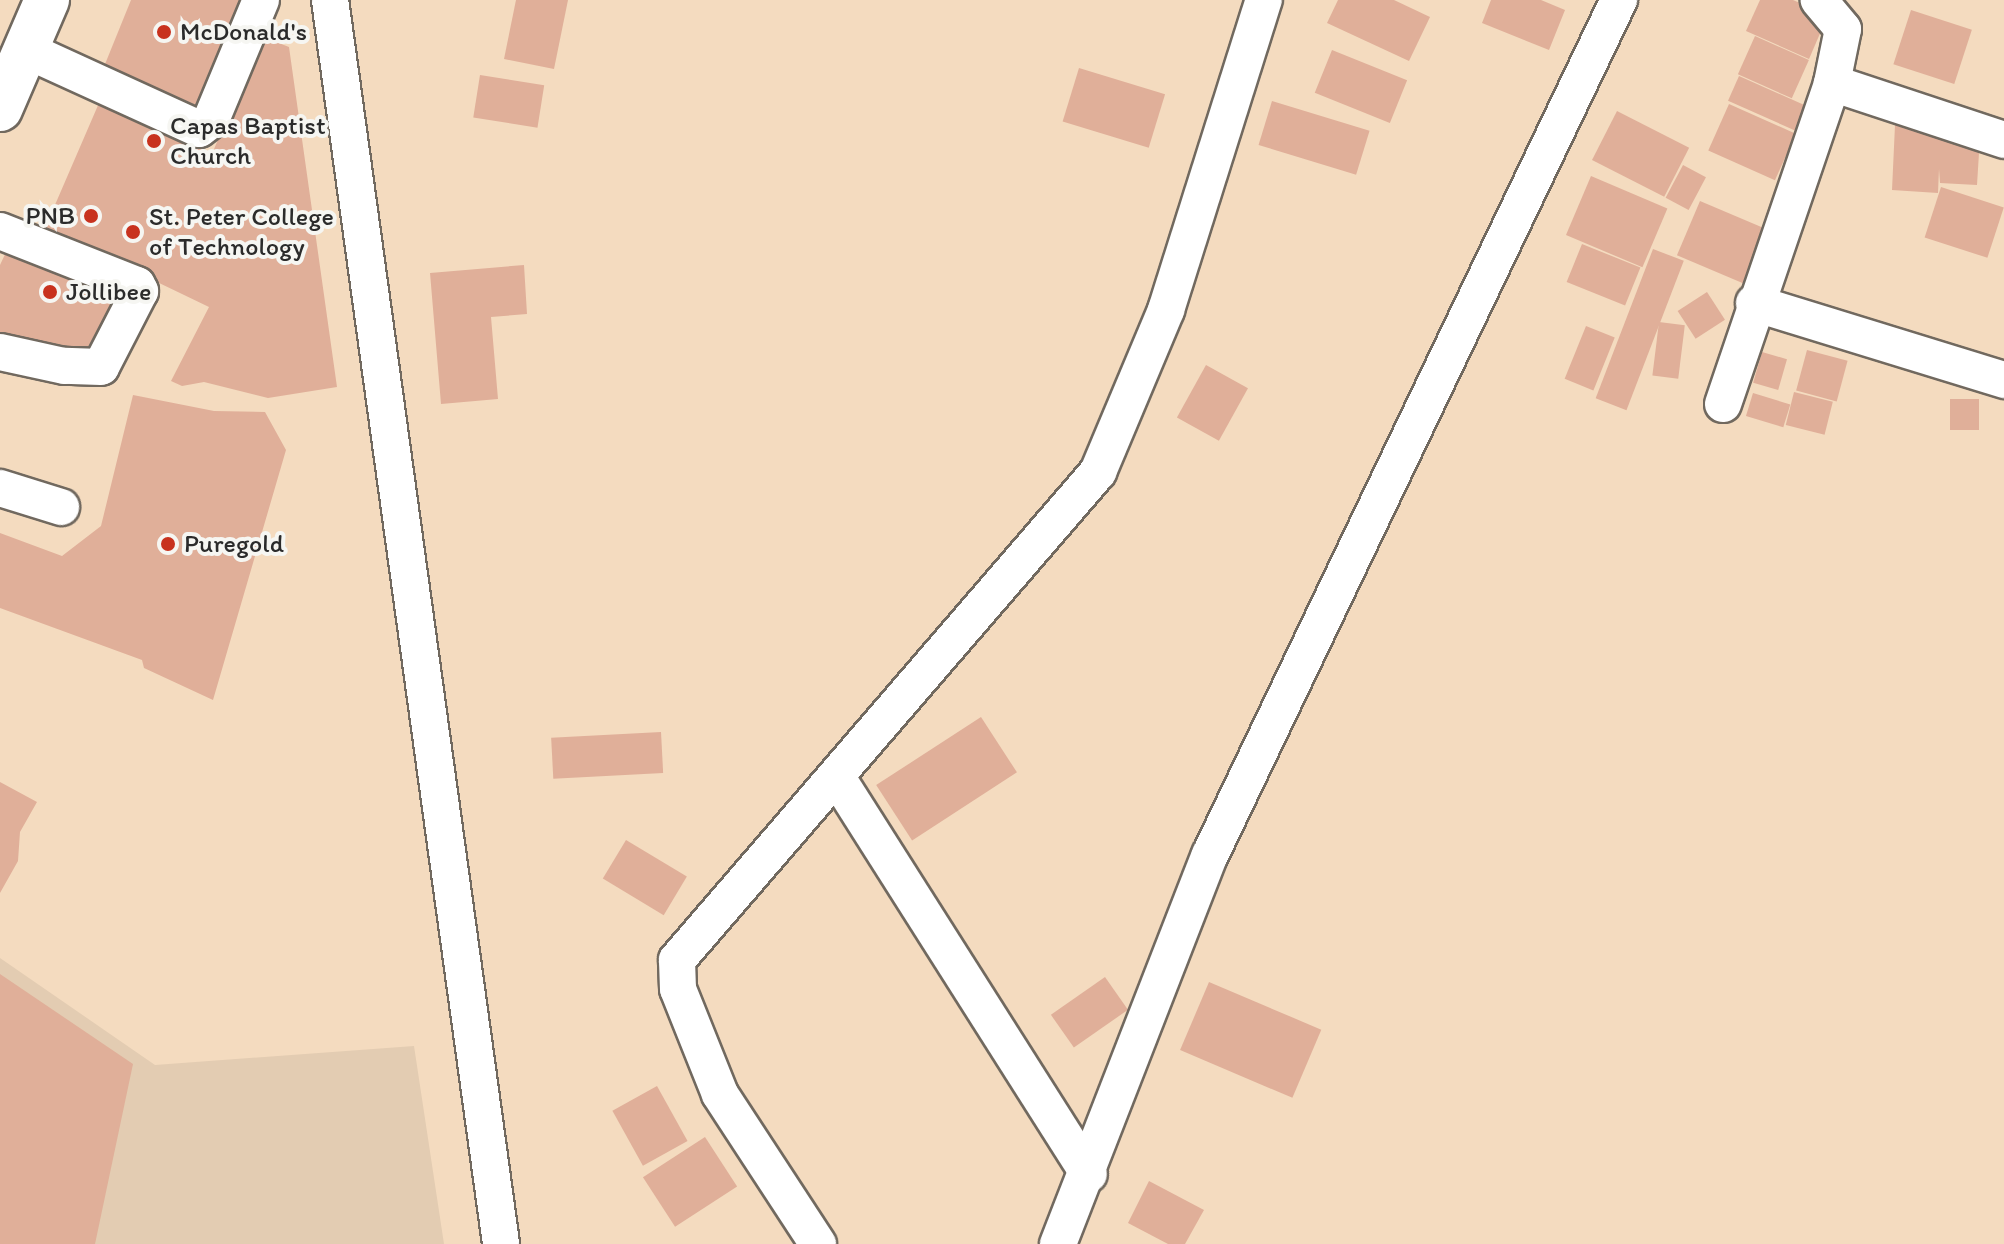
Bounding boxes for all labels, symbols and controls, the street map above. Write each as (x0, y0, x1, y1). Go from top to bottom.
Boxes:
place label: McDonald's (180, 16, 307, 48)
marker: McDonald's (155, 23, 173, 41)
place label: Capas Baptist Church (170, 110, 326, 172)
marker: Capas Baptist Church (145, 132, 163, 150)
place label: PNB (26, 200, 75, 232)
place label: St. Peter College of Technology (149, 201, 333, 262)
marker: PNB (82, 207, 100, 225)
marker: St. Peter College of Technology (124, 223, 142, 241)
place label: Jollibee (66, 276, 151, 308)
marker: Jollibee (41, 283, 59, 301)
place label: Puregold (184, 528, 284, 560)
marker: Puregold (159, 535, 177, 553)

